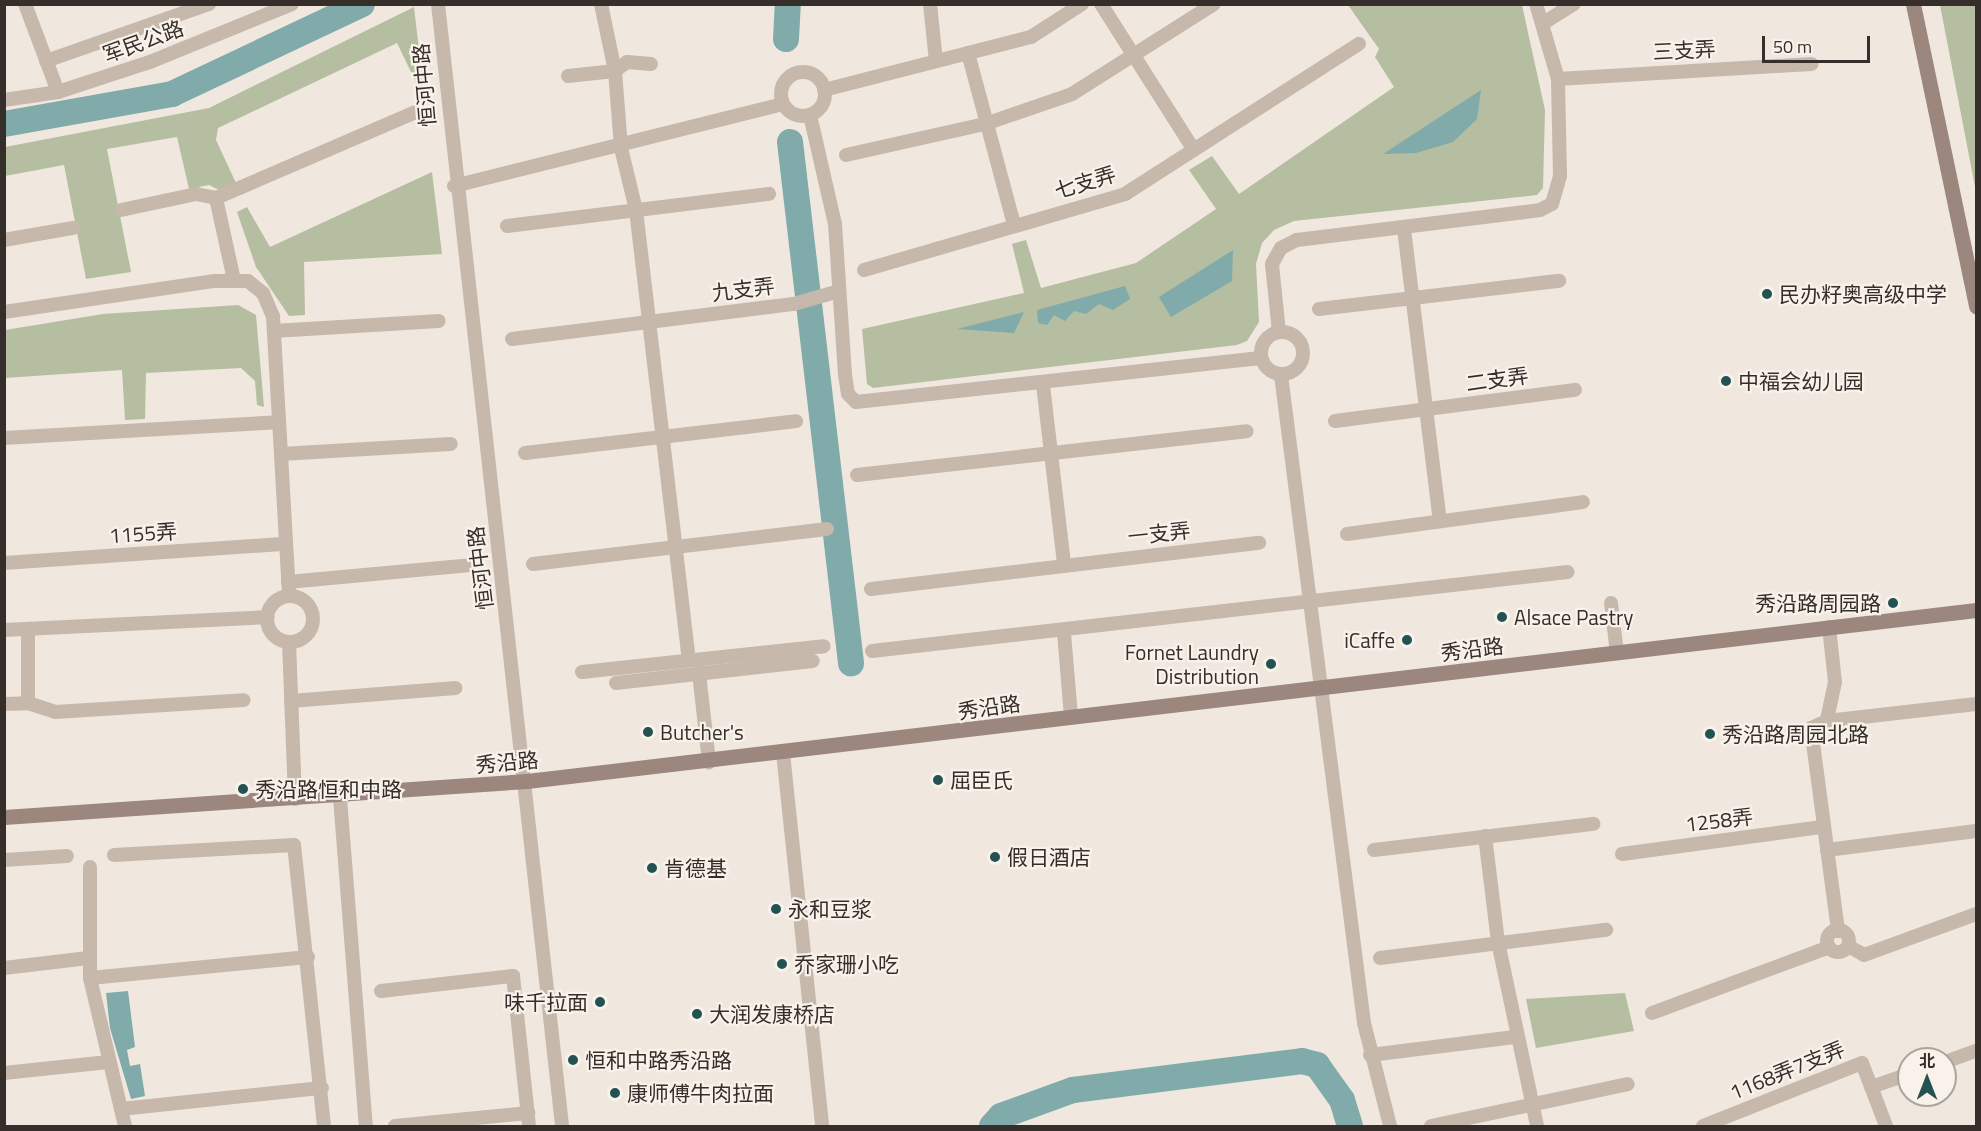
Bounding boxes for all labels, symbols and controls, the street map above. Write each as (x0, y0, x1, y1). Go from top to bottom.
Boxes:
street label: 军民公路 (99, 15, 187, 67)
scale bar (1765, 24, 1873, 62)
text: 50 m (1773, 33, 1812, 60)
street label: 三支弄 (1652, 36, 1716, 64)
street label: 恒河中路 (408, 42, 440, 128)
street label: 七支弄 (1051, 161, 1119, 203)
street label: 九支弄 (710, 273, 776, 305)
place label: 民办籽奥高级中学 (1779, 281, 1947, 307)
marker: 民办籽奥高级中学 (1760, 287, 1774, 301)
street label: 二支弄 (1464, 362, 1530, 396)
place label: 中福会幼儿园 (1738, 368, 1864, 394)
marker: 中福会幼儿园 (1719, 374, 1733, 388)
street label: 一支弄 (1126, 517, 1192, 549)
street label: 1155弄 (108, 518, 178, 548)
street label: 恒河中路 (462, 525, 498, 611)
place label: 秀沿路周园路 (1755, 590, 1881, 616)
marker: 秀沿路周园路 (1886, 596, 1900, 610)
place label: Alsace Pastry (1514, 604, 1633, 630)
marker: Alsace Pastry (1495, 610, 1509, 624)
place label: iCaffe (1344, 627, 1395, 653)
marker: iCaffe (1400, 633, 1414, 647)
street label: 秀沿路 (1439, 633, 1505, 665)
place label: Fornet Laundry Distribution (1125, 639, 1259, 689)
marker: Fornet Laundry Distribution (1264, 657, 1278, 671)
street label: 秀沿路 (956, 690, 1022, 724)
place label: Butcher's (660, 719, 744, 745)
place label: 秀沿路周园北路 (1722, 721, 1869, 747)
marker: Butcher's (641, 725, 655, 739)
marker: 秀沿路周园北路 (1703, 727, 1717, 741)
street label: 秀沿路 (475, 747, 539, 777)
place label: 屈臣氏 (950, 767, 1013, 793)
marker: 屈臣氏 (931, 773, 945, 787)
place label: 秀沿路恒和中路 (255, 776, 402, 802)
marker: 秀沿路恒和中路 (236, 782, 250, 796)
street label: 1258弄 (1684, 803, 1754, 837)
place label: 假日酒店 (1007, 844, 1091, 870)
marker: 假日酒店 (988, 850, 1002, 864)
place label: 肯德基 (664, 855, 727, 881)
marker: 肯德基 (645, 861, 659, 875)
place label: 永和豆浆 (788, 896, 872, 922)
marker: 永和豆浆 (769, 902, 783, 916)
place label: 乔家珊小吃 (794, 951, 899, 977)
marker: 乔家珊小吃 (775, 957, 789, 971)
place label: 味千拉面 (504, 989, 588, 1015)
marker: 味千拉面 (593, 995, 607, 1009)
place label: 大润发康桥店 (709, 1001, 835, 1027)
marker: 大润发康桥店 (690, 1007, 704, 1021)
street label: 1168弄7支弄 (1726, 1036, 1848, 1104)
place label: 恒和中路秀沿路 (585, 1047, 732, 1073)
north arrow (1897, 1047, 1957, 1107)
text: 北 (1919, 1049, 1935, 1073)
marker: 恒和中路秀沿路 (566, 1053, 580, 1067)
place label: 康师傅牛肉拉面 (627, 1080, 774, 1106)
marker: 康师傅牛肉拉面 (608, 1086, 622, 1100)

